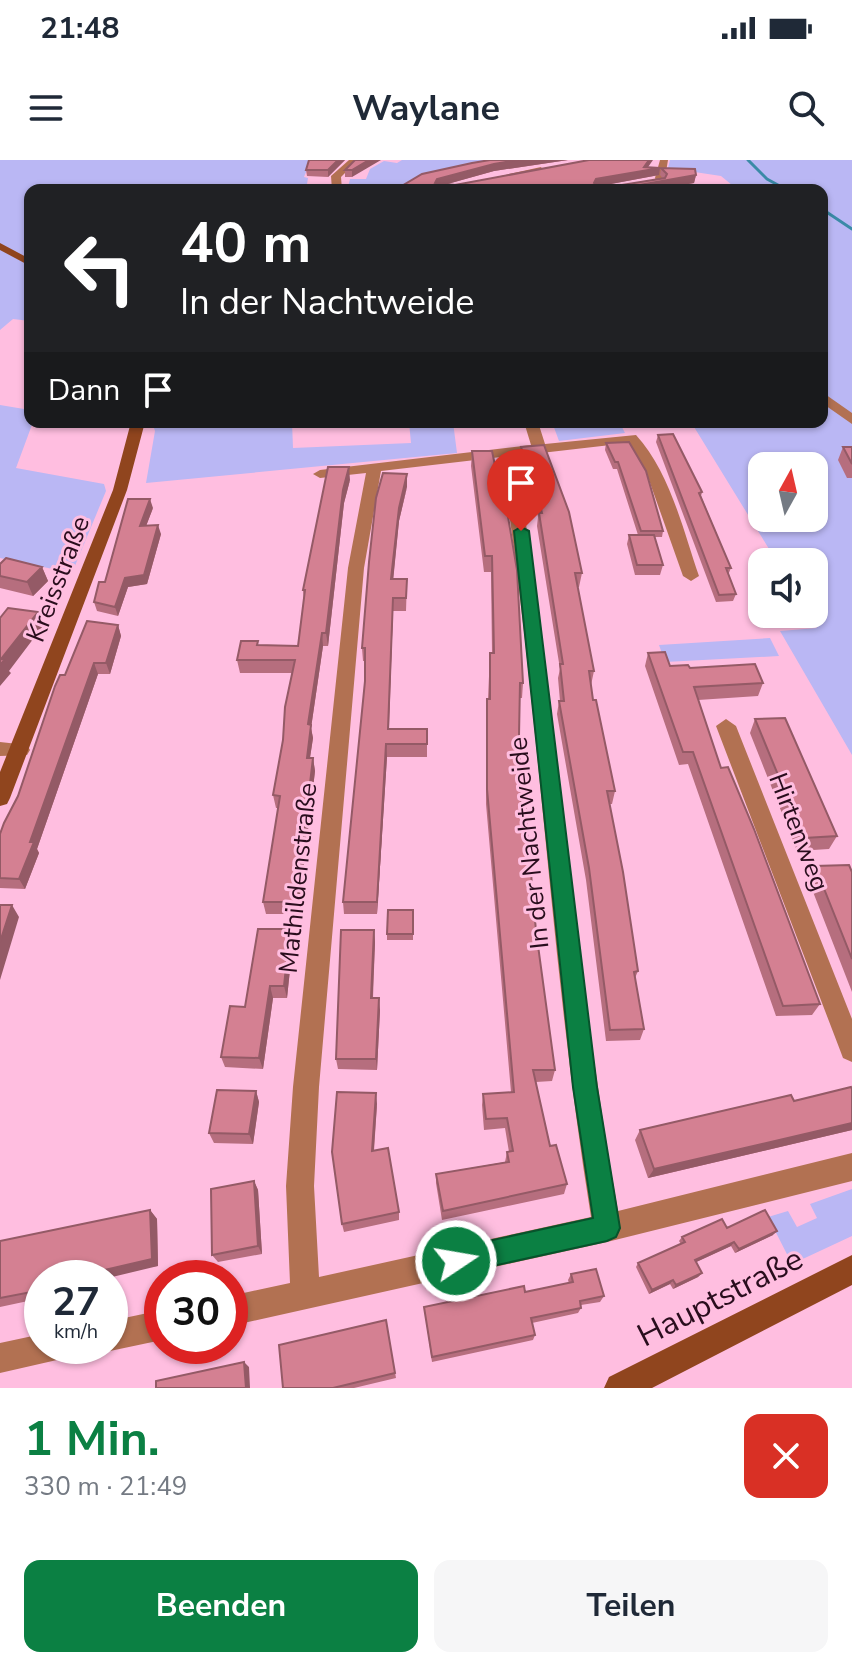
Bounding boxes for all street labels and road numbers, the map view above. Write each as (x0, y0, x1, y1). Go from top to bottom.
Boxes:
street label: Kreisstraße (18, 511, 98, 647)
street label: In der Nachtweide (500, 735, 558, 951)
street label: Hirtenweg (760, 768, 838, 896)
street label: Mathildenstraße (271, 781, 325, 975)
street label: Hauptstraße (630, 1237, 810, 1357)

